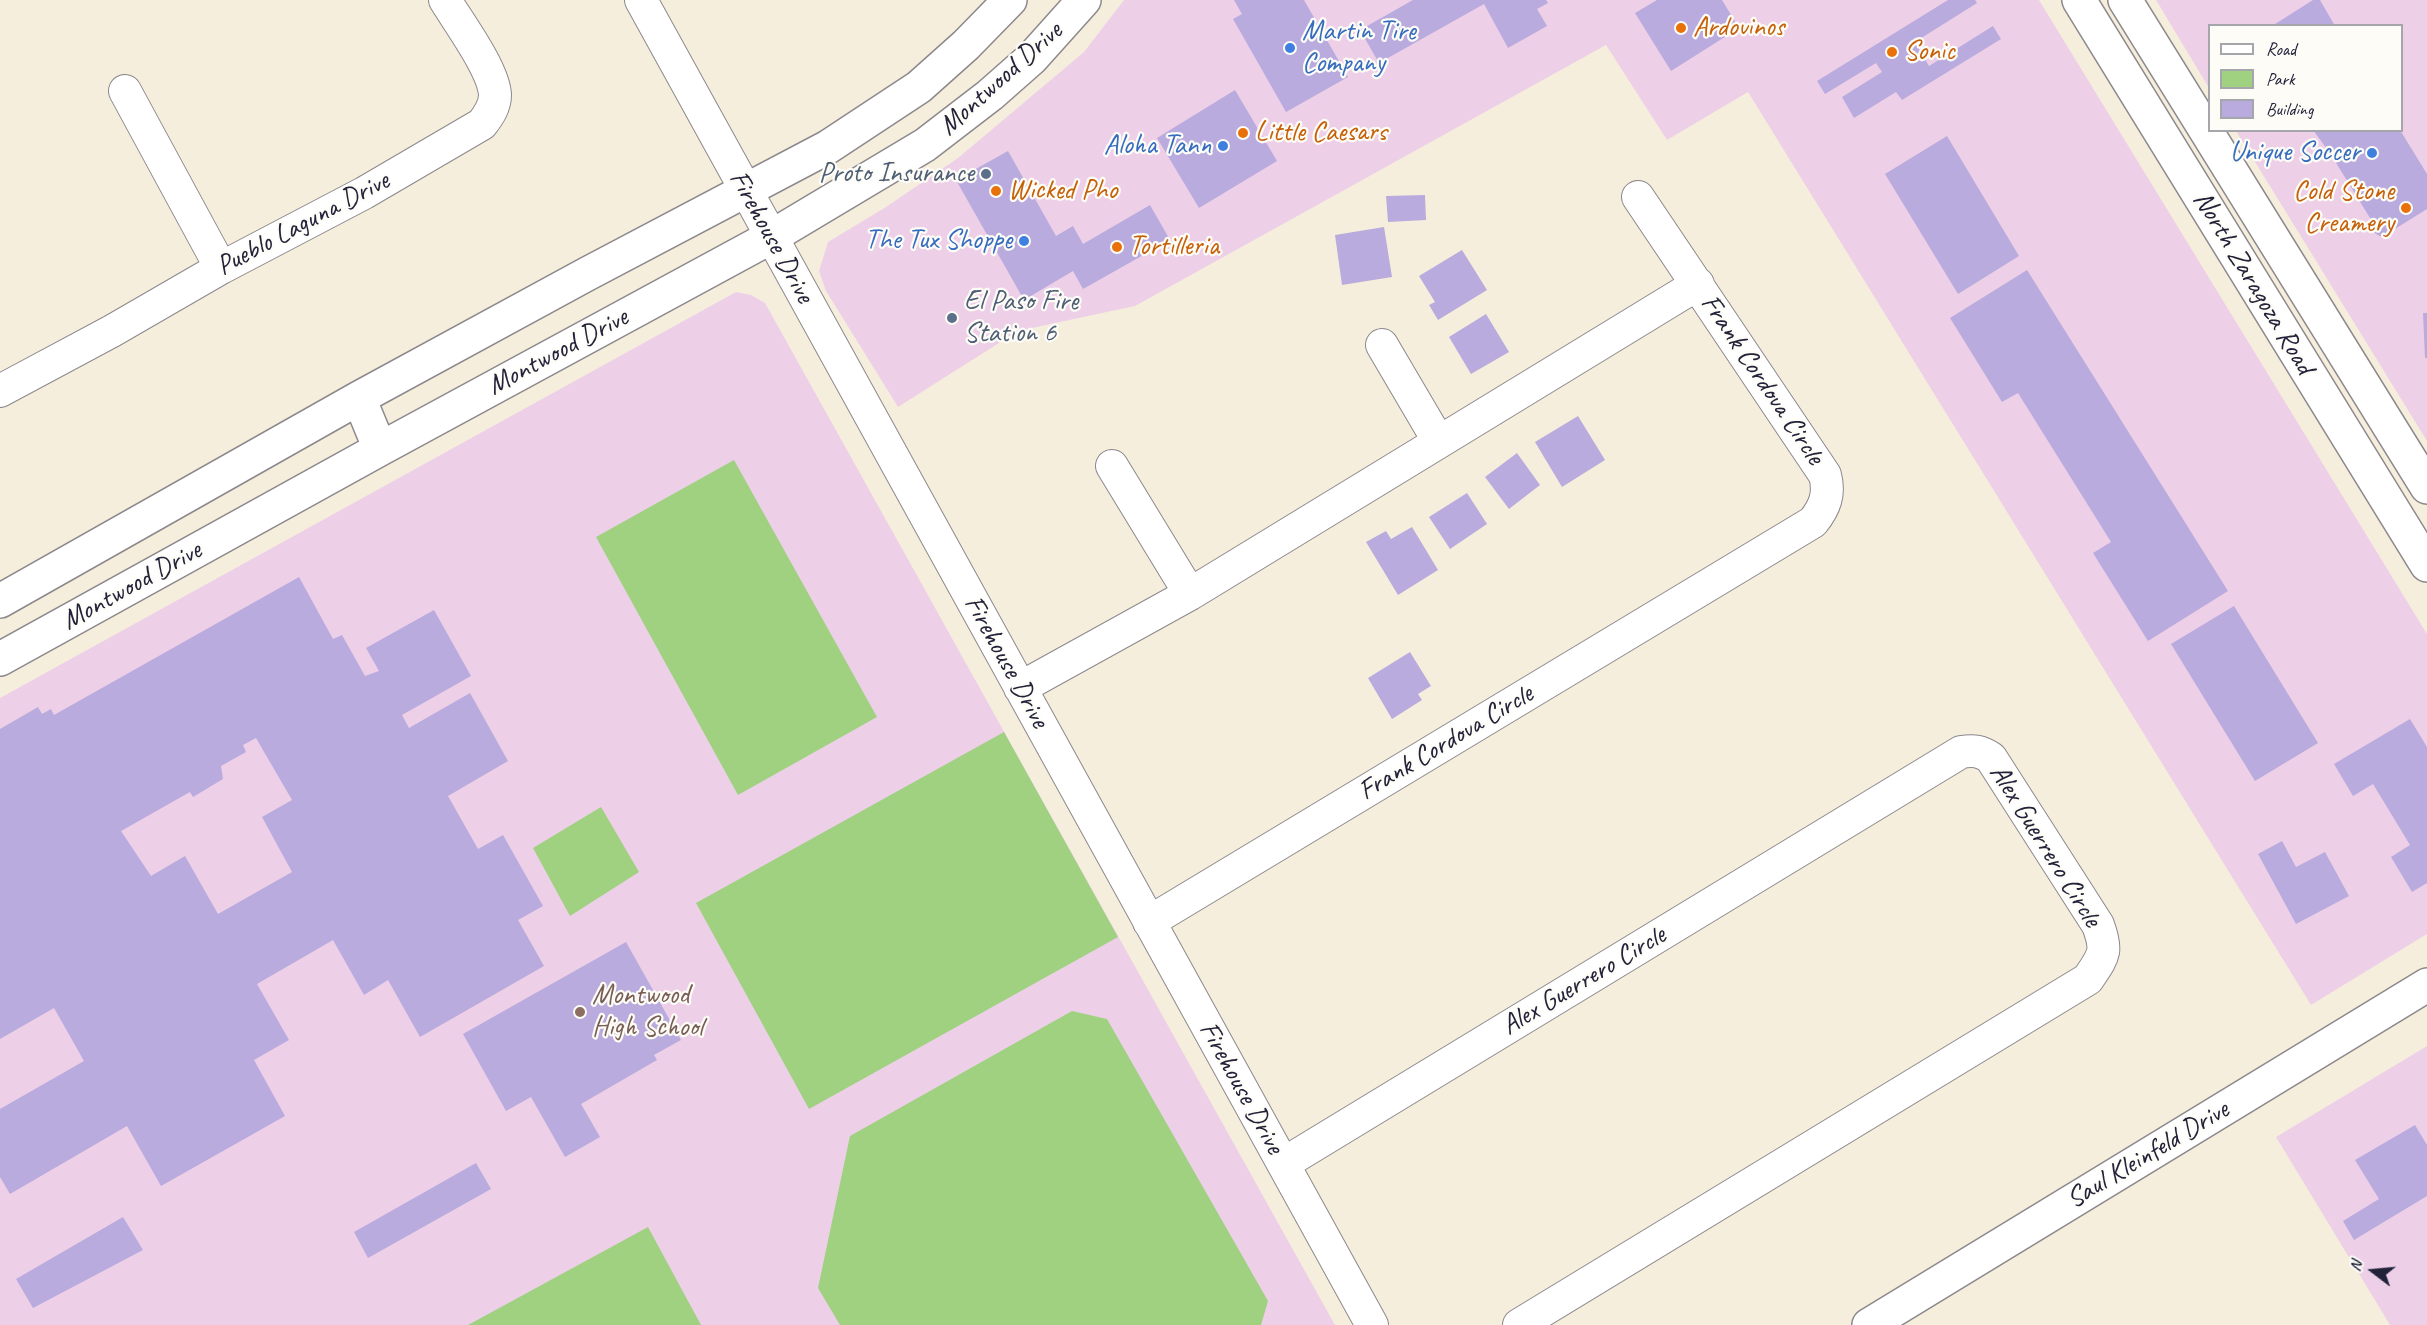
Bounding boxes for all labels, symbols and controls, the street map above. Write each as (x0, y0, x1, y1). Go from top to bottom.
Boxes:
place label: Ardovinos (1693, 11, 1784, 45)
street label: Montwood Drive (932, 15, 1070, 143)
place label: Martin Tire Company (1302, 15, 1416, 81)
marker: Ardovinos (1674, 21, 1688, 35)
legend (2208, 24, 2403, 132)
place label: Sonic (1904, 35, 1955, 69)
text: Road (2266, 38, 2296, 60)
marker: Martin Tire Company (1283, 41, 1297, 55)
marker: Sonic (1885, 45, 1899, 59)
text: Park (2266, 68, 2295, 90)
text: Building (2266, 98, 2313, 120)
place label: Little Caesars (1255, 116, 1387, 150)
marker: Little Caesars (1236, 126, 1250, 140)
place label: Aloha Tann (1104, 129, 1211, 163)
place label: Unique Soccer (2230, 136, 2360, 170)
marker: Aloha Tann (1216, 139, 1230, 153)
marker: Unique Soccer (2365, 146, 2379, 160)
place label: Proto Insurance (819, 157, 974, 191)
street label: Pueblo Laguna Drive (211, 164, 395, 284)
street label: Firehouse Drive (721, 165, 821, 309)
marker: Proto Insurance (979, 167, 993, 181)
place label: Wicked Pho (1008, 174, 1117, 208)
place label: Cold Stone Creamery (2293, 175, 2394, 241)
marker: Wicked Pho (989, 184, 1003, 198)
street label: North Zaragoza Road (2185, 185, 2321, 381)
marker: Cold Stone Creamery (2399, 201, 2413, 215)
place label: The Tux Shoppe (865, 224, 1012, 258)
place label: Tortilleria (1129, 230, 1219, 264)
marker: The Tux Shoppe (1017, 234, 1031, 248)
marker: Tortilleria (1110, 240, 1124, 254)
place label: El Paso Fire Station 6 (964, 285, 1078, 351)
street label: Frank Cordova Circle (1693, 289, 1831, 471)
street label: Montwood Drive (482, 301, 634, 403)
marker: El Paso Fire Station 6 (945, 311, 959, 325)
street label: Montwood Drive (56, 534, 208, 638)
street label: Firehouse Drive (956, 590, 1056, 734)
street label: Frank Cordova Circle (1352, 678, 1540, 808)
street label: Alex Guerrero Circle (1982, 758, 2108, 934)
street label: Alex Guerrero Circle (1496, 919, 1672, 1043)
place label: Montwood High School (592, 979, 703, 1045)
marker: Montwood High School (573, 1005, 587, 1019)
street label: Firehouse Drive (1191, 1016, 1291, 1160)
street label: Saul Kleinfeld Drive (2061, 1093, 2235, 1217)
north arrow (2343, 1241, 2403, 1301)
text: N (2345, 1259, 2367, 1274)

